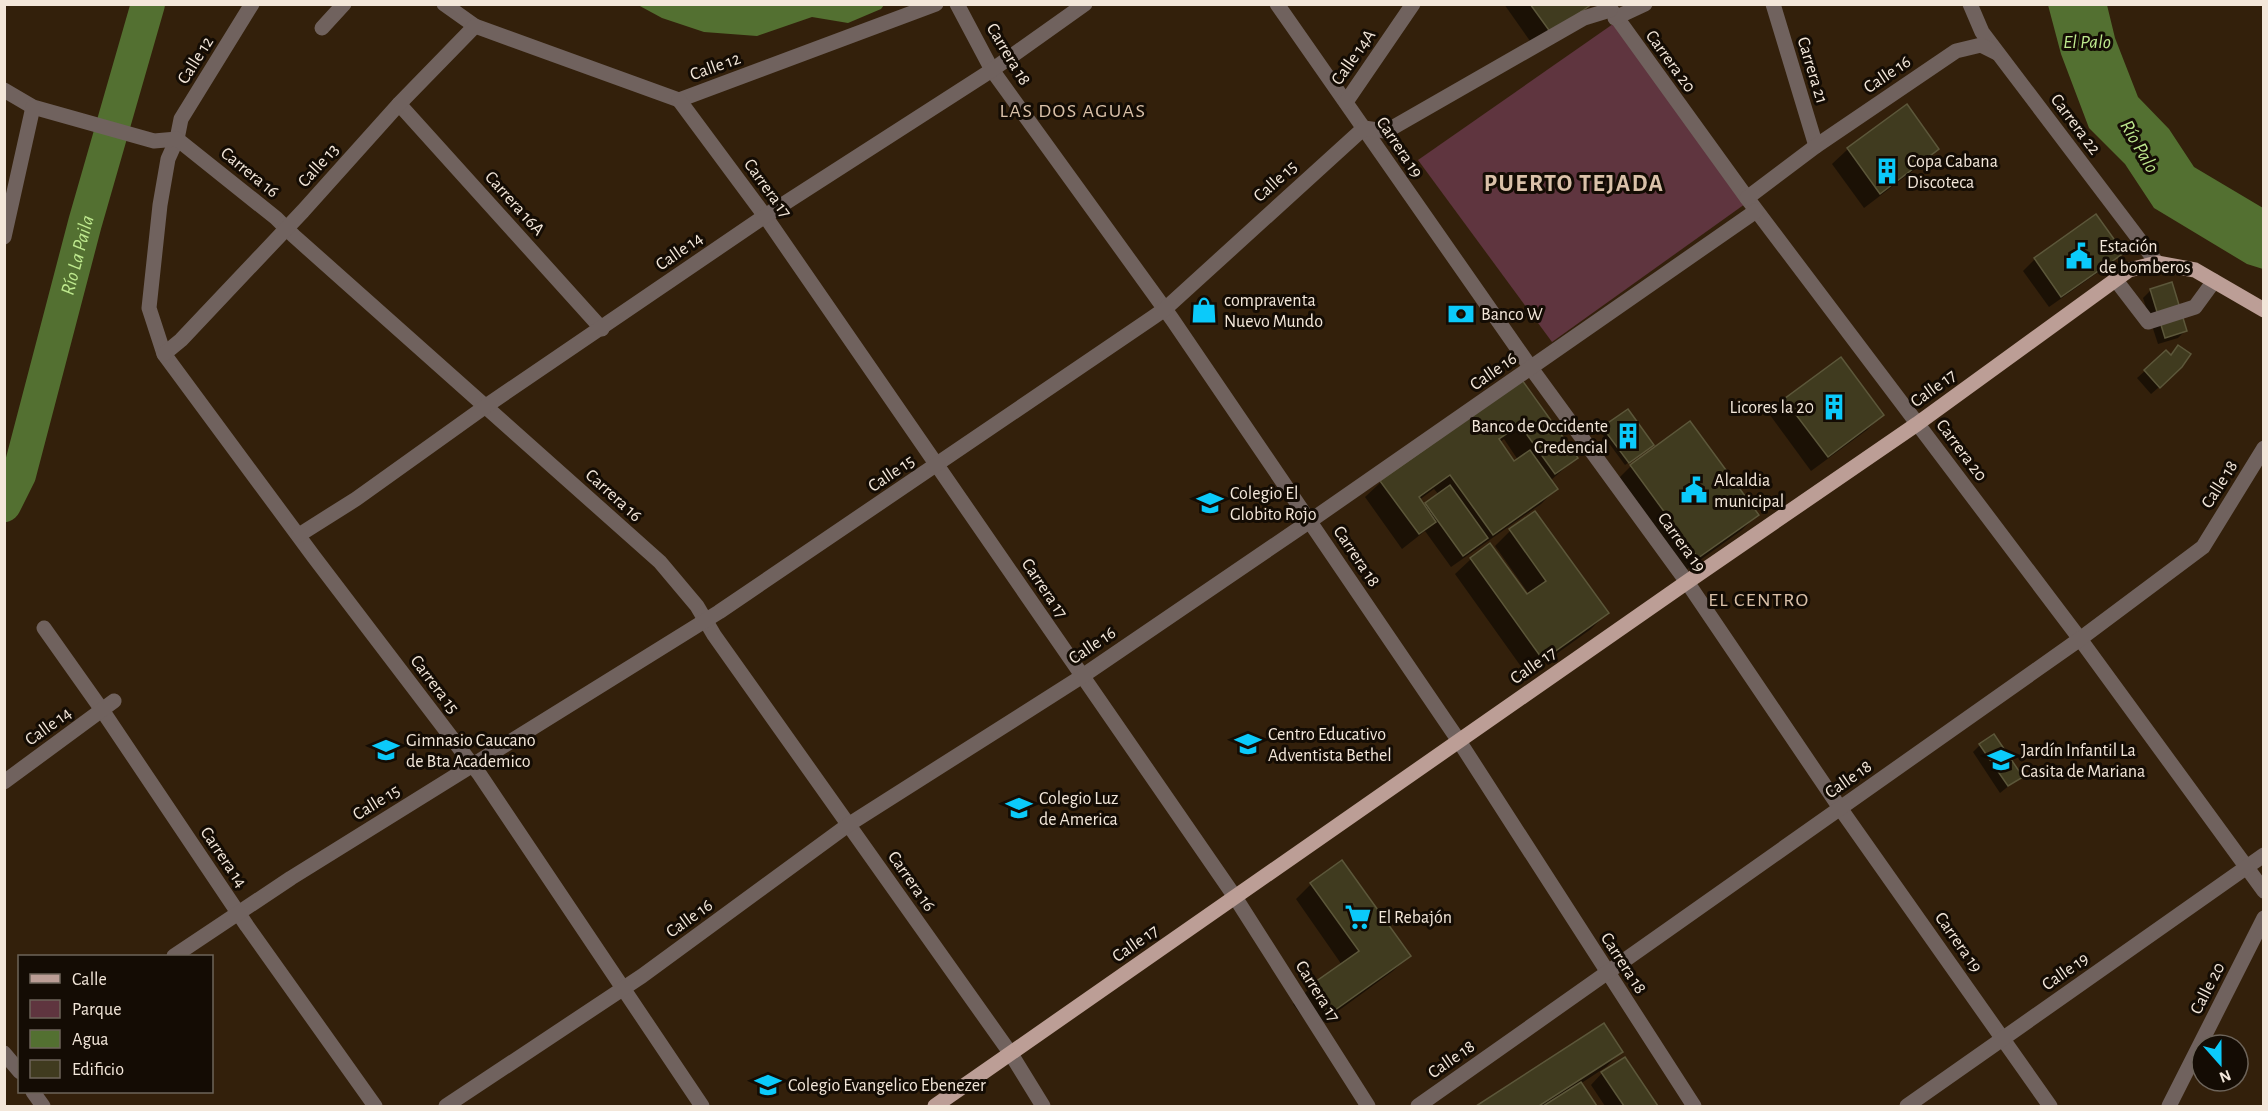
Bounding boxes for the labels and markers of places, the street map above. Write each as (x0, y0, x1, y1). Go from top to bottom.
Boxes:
place label: Copa Cabana Discoteca (1907, 153, 1998, 192)
building icon: Copa Cabana Discoteca (1872, 156, 1902, 186)
place label: Estación de bomberos (2099, 238, 2191, 277)
public building icon: Estación de bomberos (2064, 241, 2094, 271)
place label: compraventa Nuevo Mundo (1224, 292, 1323, 331)
shop icon: compraventa Nuevo Mundo (1189, 295, 1219, 325)
bank icon: Banco W (1446, 299, 1476, 329)
place label: Banco W (1481, 306, 1543, 324)
building icon: Licores la 20 (1819, 392, 1849, 422)
place label: Licores la 20 (1729, 399, 1814, 417)
place label: Banco de Occidente Credencial (1471, 418, 1608, 457)
building icon: Banco de Occidente Credencial (1613, 421, 1643, 451)
place label: Alcaldia municipal (1714, 472, 1784, 511)
public building icon: Alcaldia municipal (1679, 475, 1709, 505)
place label: Colegio El Globito Rojo (1230, 485, 1317, 524)
school or university icon: Colegio El Globito Rojo (1195, 488, 1225, 518)
place label: Centro Educativo Adventista Bethel (1268, 726, 1392, 765)
school or university icon: Centro Educativo Adventista Bethel (1233, 729, 1263, 759)
place label: Gimnasio Caucano de Bta Academico (406, 732, 536, 771)
school or university icon: Gimnasio Caucano de Bta Academico (371, 735, 401, 765)
place label: Jardín Infantil La Casita de Mariana (2021, 742, 2145, 781)
school or university icon: Jardín Infantil La Casita de Mariana (1986, 745, 2016, 775)
place label: Colegio Luz de America (1039, 790, 1118, 829)
school or university icon: Colegio Luz de America (1004, 793, 1034, 823)
supermarket icon: El Rebajón (1343, 902, 1373, 932)
place label: El Rebajón (1378, 909, 1452, 927)
school or university icon: Colegio Evangelico Ebenezer (753, 1070, 783, 1100)
place label: Colegio Evangelico Ebenezer (788, 1077, 986, 1095)

